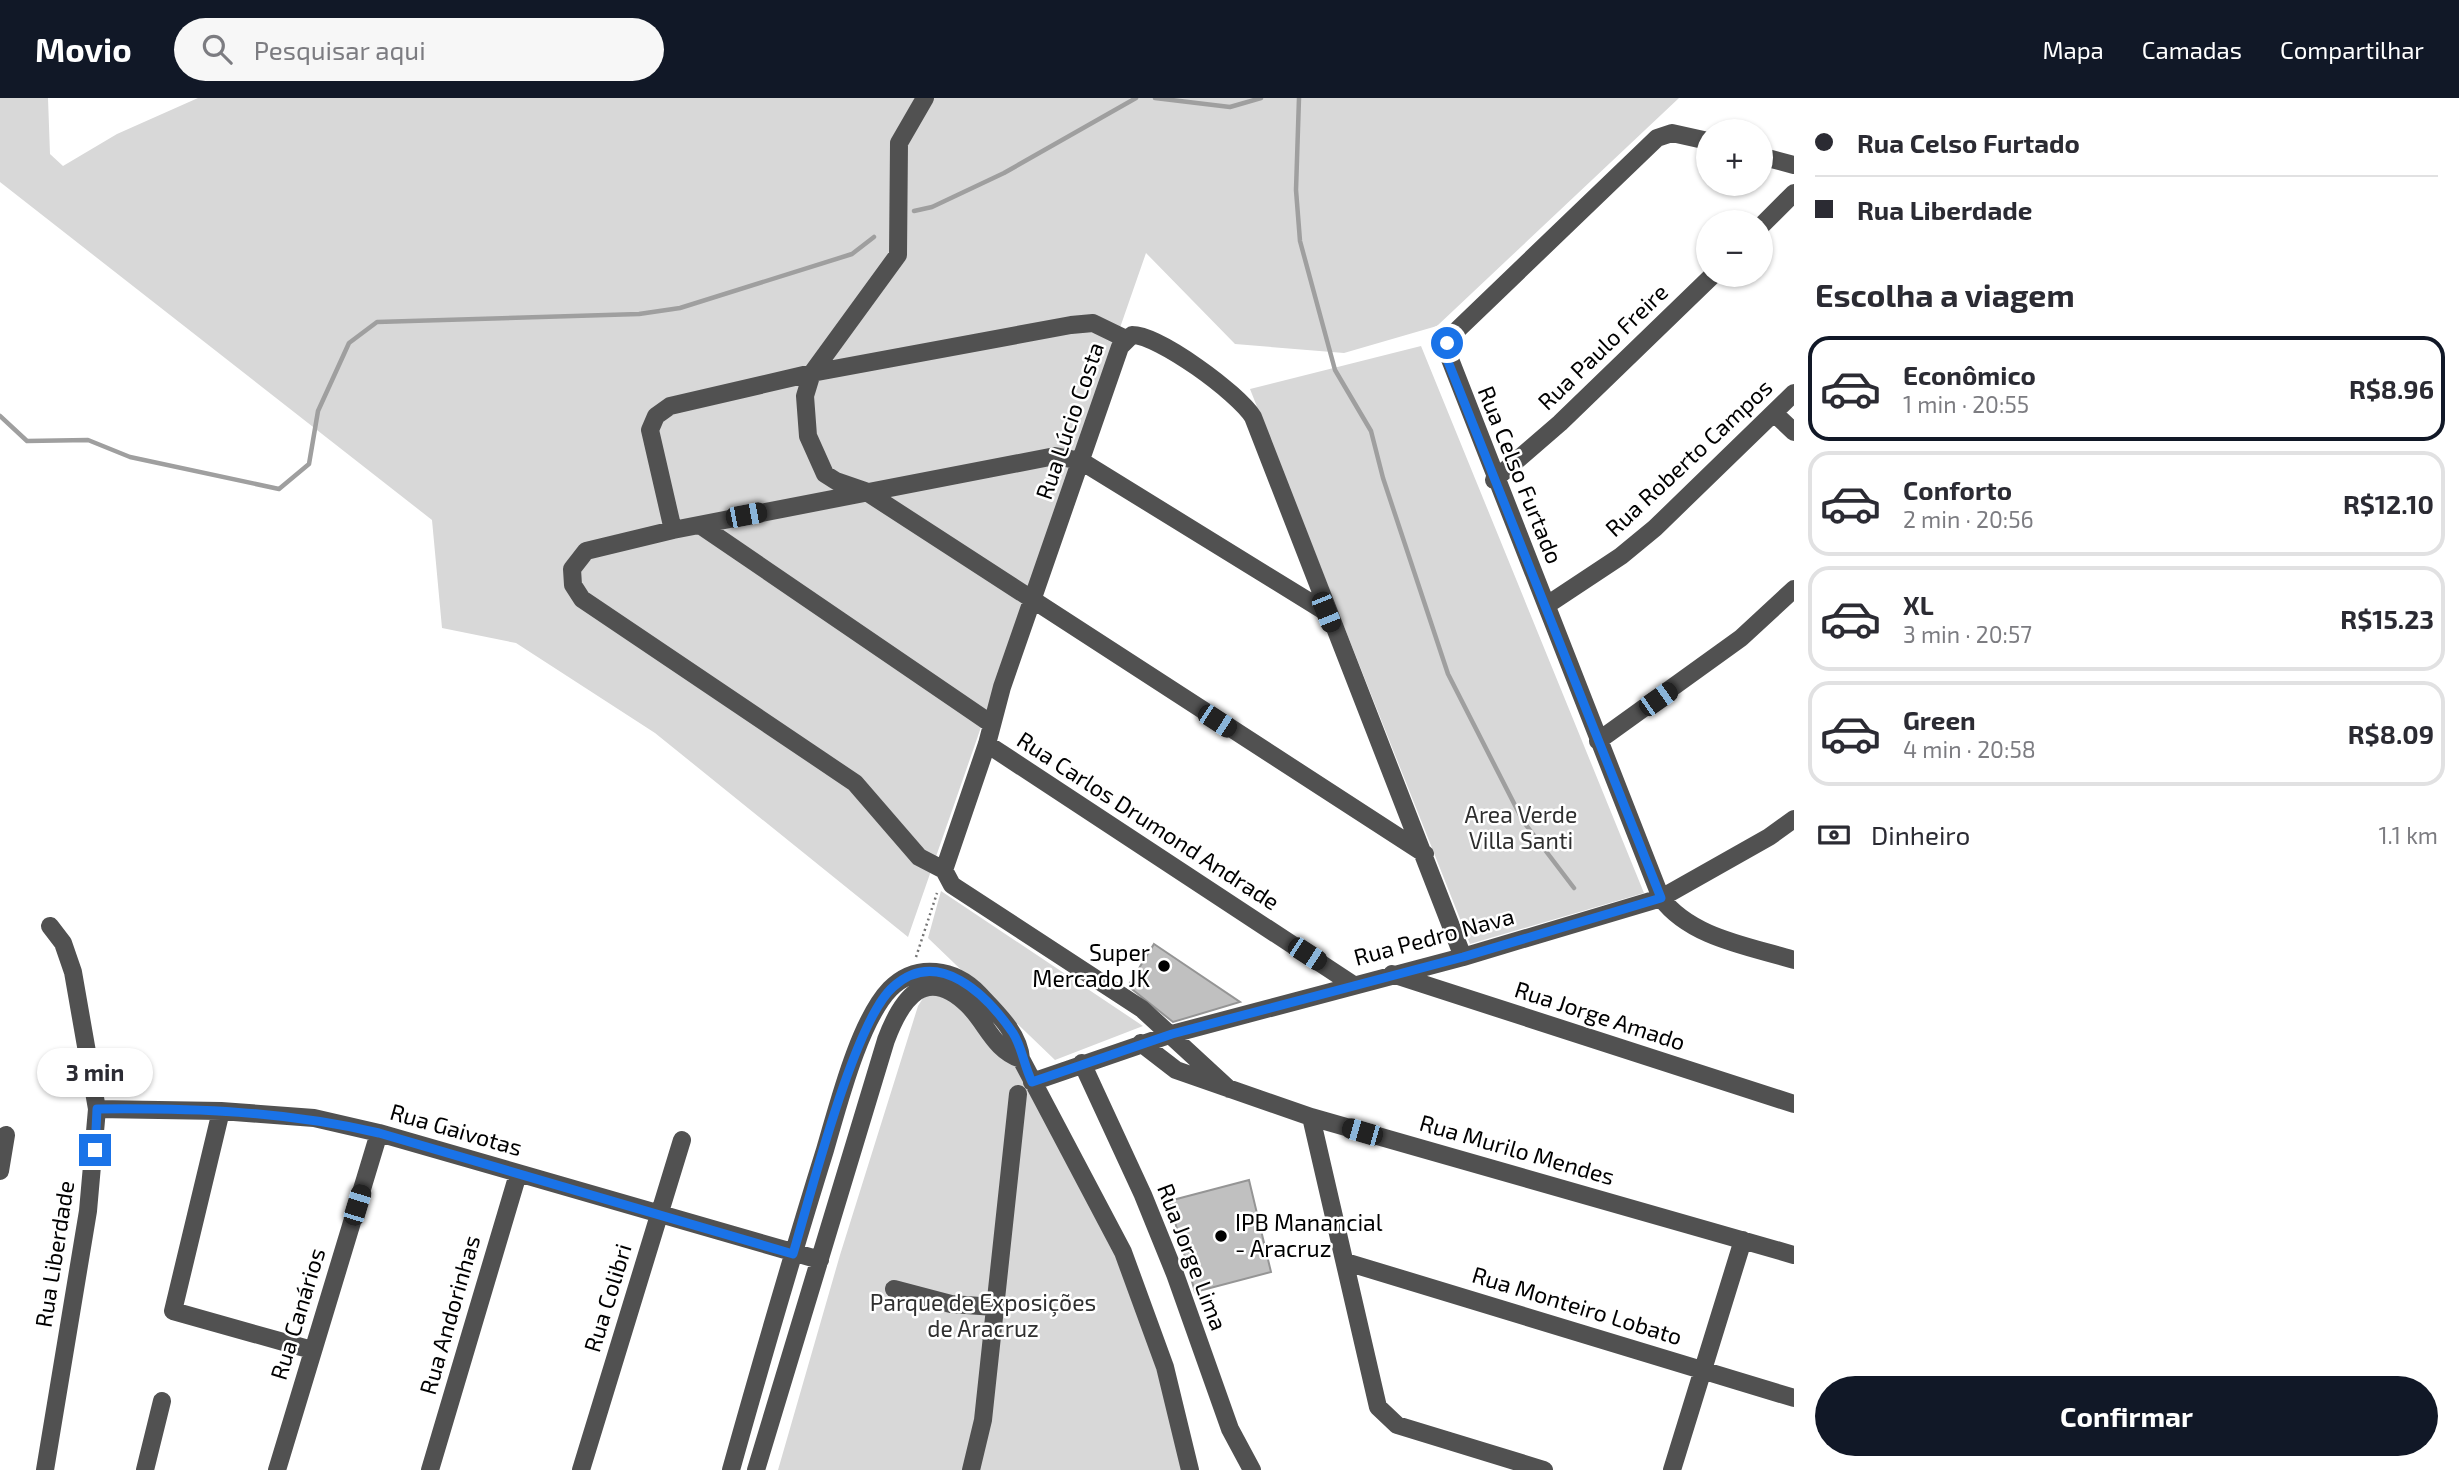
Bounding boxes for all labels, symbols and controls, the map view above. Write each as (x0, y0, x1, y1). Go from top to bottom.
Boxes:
search box (174, 18, 664, 81)
text: Movio (35, 29, 132, 69)
icon: search (198, 30, 236, 68)
text: Pesquisar aqui (254, 34, 426, 65)
text: Mapa (2042, 35, 2104, 64)
text: Camadas (2142, 35, 2242, 64)
text: Compartilhar (2280, 35, 2424, 64)
map controls (1696, 119, 1773, 287)
button: + (1696, 119, 1773, 196)
text: Rua Celso Furtado (1857, 127, 2080, 158)
text: Rua Liberdade (1857, 194, 2032, 225)
button: − (1696, 210, 1773, 287)
text: Escolha a viagem (1815, 275, 2075, 313)
street label: Rua Paulo Freire (1532, 277, 1673, 415)
route start (1431, 327, 1463, 359)
street label: Rua Lúcio Costa (1029, 338, 1109, 503)
icon: car (1819, 357, 1882, 420)
text: Econômico (1903, 359, 2036, 390)
street label: Rua Roberto Campos (1599, 373, 1778, 542)
text: R$8.96 (2349, 373, 2434, 404)
street label: Rua Celso Furtado (1472, 382, 1569, 568)
text: 1 min · 20:55 (1903, 390, 2029, 418)
icon: car (1819, 472, 1882, 535)
text: Conforto (1903, 474, 2012, 505)
text: R$12.10 (2343, 488, 2434, 519)
car (724, 501, 769, 529)
text: 2 min · 20:56 (1903, 505, 2034, 533)
icon: car (1819, 587, 1882, 650)
car (1309, 589, 1344, 635)
text: XL (1903, 589, 1934, 620)
text: R$15.23 (2340, 603, 2434, 634)
text: 3 min · 20:57 (1903, 620, 2032, 648)
car (1635, 678, 1682, 720)
car (1194, 701, 1241, 741)
icon: car (1819, 702, 1882, 765)
text: Green (1903, 704, 1976, 735)
text: R$8.09 (2348, 718, 2434, 749)
street label: Rua Carlos Drumond Andrade (1012, 725, 1285, 915)
text: 4 min · 20:58 (1903, 735, 2036, 763)
park label: Area Verde Villa Santi (1465, 800, 1577, 854)
icon: cash (1815, 816, 1853, 854)
text: Dinheiro (1871, 819, 1970, 850)
text: 1.1 km (2378, 821, 2438, 849)
street label: Rua Pedro Nava (1351, 901, 1517, 971)
car (1284, 934, 1331, 974)
place label: Super Mercado JK (1032, 938, 1150, 992)
marker: Super Mercado JK (1156, 958, 1172, 974)
street label: Rua Jorge Amado (1512, 974, 1689, 1056)
callout: 3 min (37, 1048, 153, 1098)
text: 3 min (66, 1058, 124, 1086)
street label: Rua Gaivotas (387, 1097, 526, 1161)
street label: Rua Murilo Mendes (1417, 1108, 1618, 1190)
car (1339, 1116, 1386, 1148)
route end (79, 1134, 111, 1166)
street label: Rua Liberdade (29, 1178, 79, 1329)
street label: Rua Jorge Lima (1152, 1179, 1234, 1334)
car (341, 1182, 374, 1228)
place label: IPB Manancial - Aracruz (1235, 1208, 1383, 1262)
marker: IPB Manancial - Aracruz (1213, 1228, 1229, 1244)
street label: Rua Andorinhas (413, 1232, 485, 1398)
street label: Rua Colibri (577, 1240, 637, 1355)
street label: Rua Canários (264, 1244, 330, 1383)
street label: Rua Monteiro Lobato (1469, 1260, 1686, 1350)
park label: Parque de Exposições de Aracruz (870, 1288, 1096, 1342)
button: Confirmar (1815, 1376, 2438, 1456)

